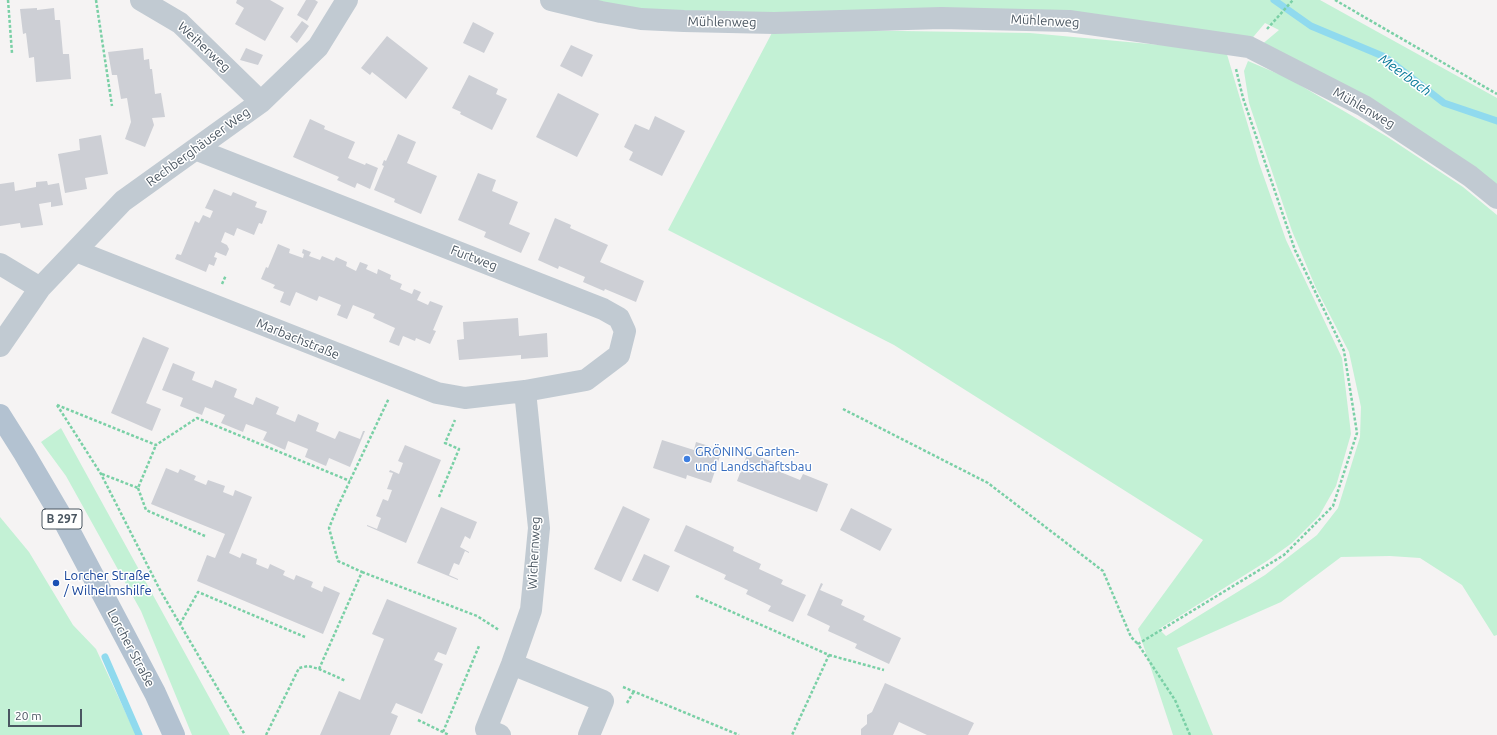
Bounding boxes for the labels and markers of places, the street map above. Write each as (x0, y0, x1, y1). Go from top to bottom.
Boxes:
place label: GRÖNING Garten- und Landschaftsbau (695, 444, 812, 475)
marker: GRÖNING Garten- und Landschaftsbau (682, 454, 692, 464)
place label: Lorcher Straße / Wilhelmshilfe (64, 568, 152, 599)
marker: Lorcher Straße / Wilhelmshilfe (51, 578, 61, 588)

